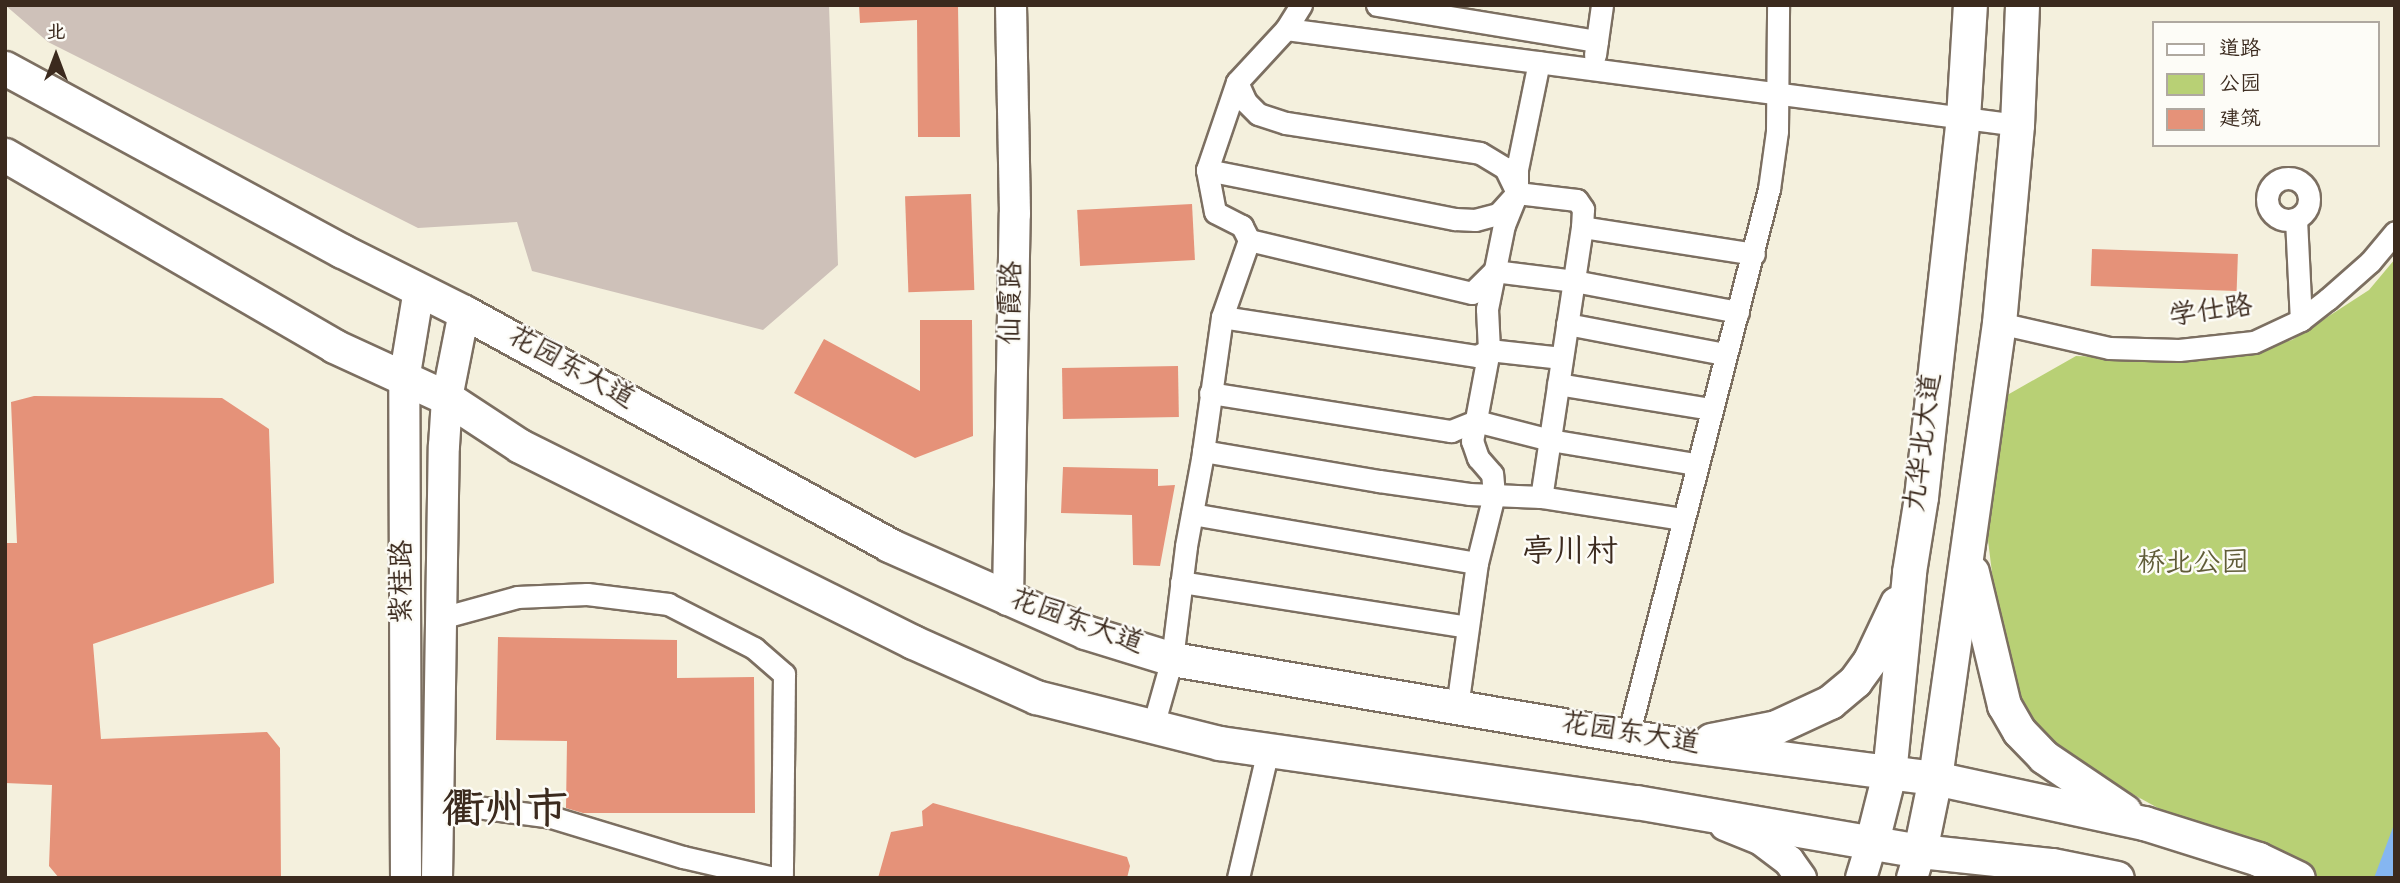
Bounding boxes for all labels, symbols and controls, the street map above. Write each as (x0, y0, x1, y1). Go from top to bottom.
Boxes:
north arrow (21, 21, 91, 91)
text: 北 (46, 21, 66, 48)
legend (2152, 21, 2379, 147)
text: 道路 (2219, 36, 2261, 66)
text: 公园 (2219, 71, 2261, 101)
text: 建筑 (2219, 106, 2261, 136)
street label: 仙霞路 (996, 261, 1032, 345)
street label: 学仕路 (2167, 292, 2255, 336)
street label: 花园东大道 (501, 321, 639, 419)
street label: 九华北大道 (1901, 371, 1951, 515)
district label: 亭川村 (1522, 536, 1618, 574)
street label: 紫桂路 (388, 540, 422, 624)
park label: 桥北公园 (2137, 549, 2249, 583)
street label: 花园东大道 (1004, 584, 1148, 664)
street label: 花园东大道 (1558, 708, 1702, 764)
district label: 衢州市 (442, 789, 568, 839)

